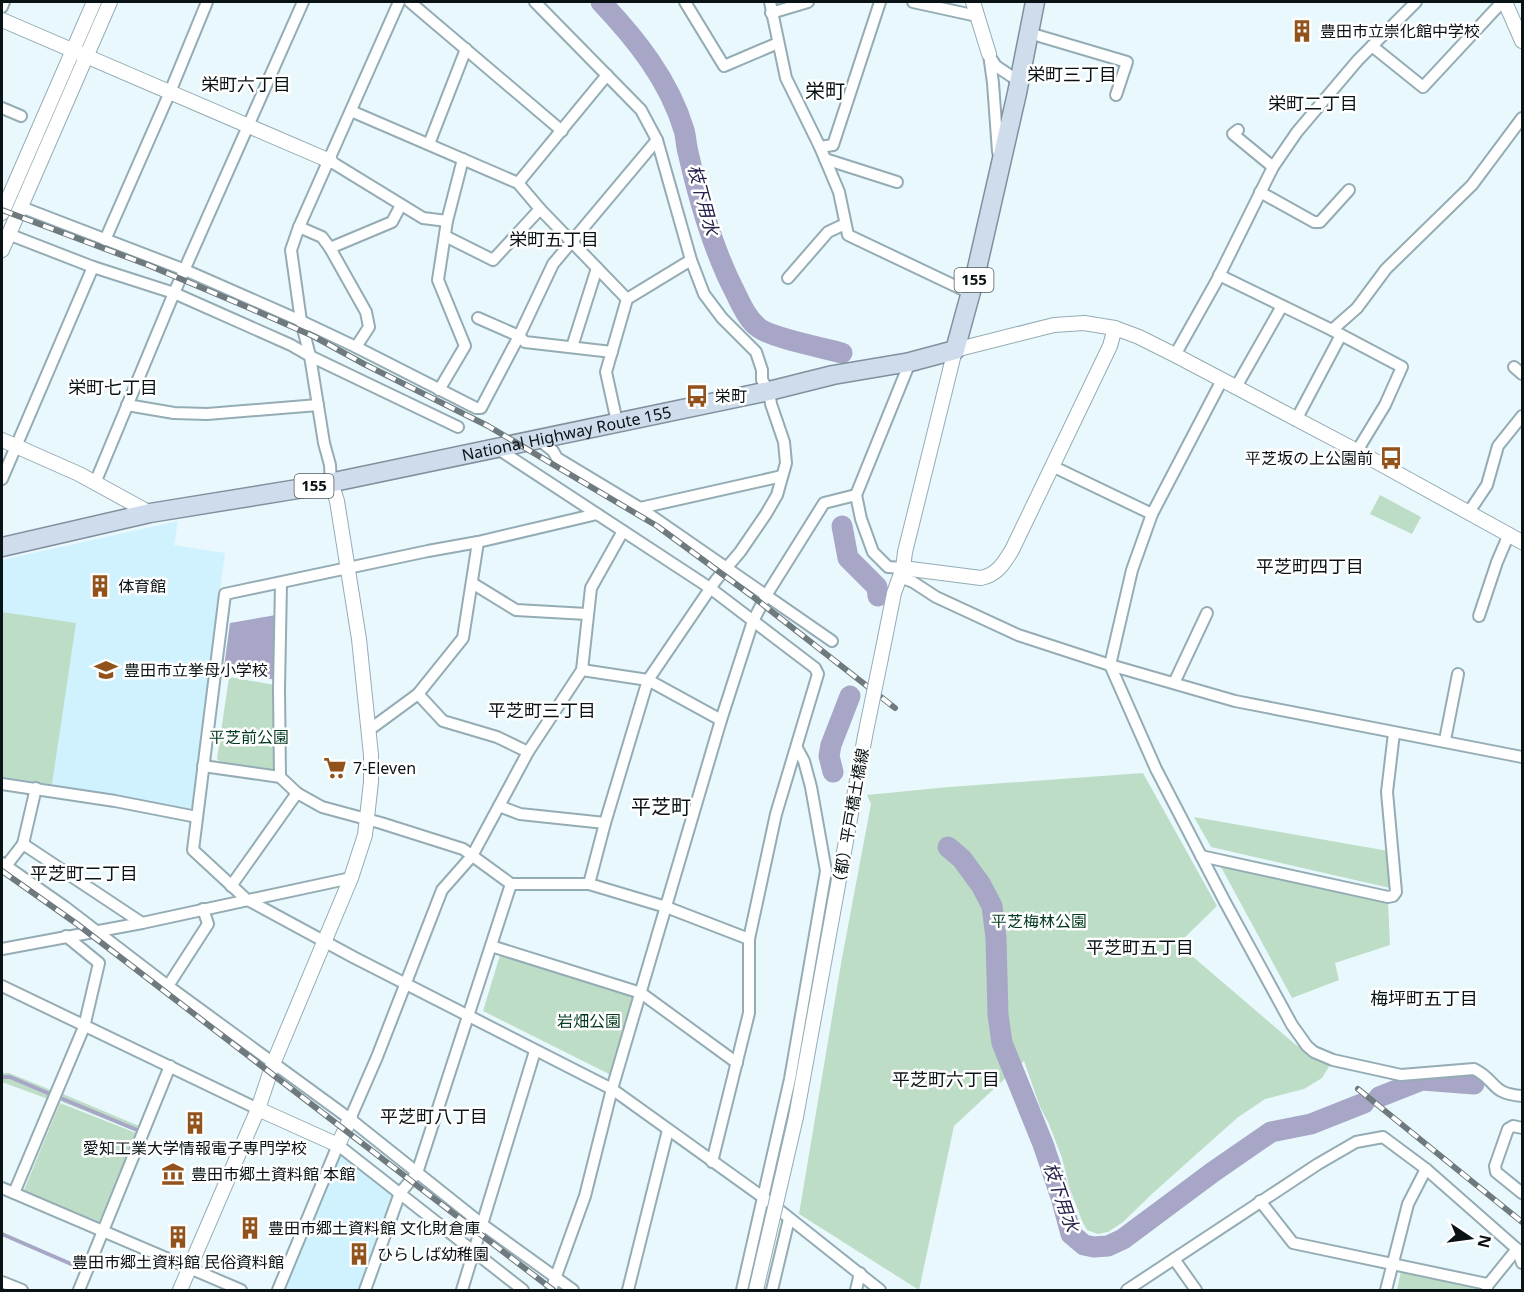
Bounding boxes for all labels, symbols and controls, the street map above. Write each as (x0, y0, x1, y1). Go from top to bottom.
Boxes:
building icon: 豊田市立崇化館中学校 (1289, 18, 1315, 44)
place label: 豊田市立崇化館中学校 (1320, 20, 1480, 42)
district label: 栄町三丁目 (1027, 62, 1117, 86)
district label: 栄町六丁目 (201, 72, 291, 96)
district label: 栄町 (805, 77, 845, 104)
district label: 栄町二丁目 (1268, 91, 1358, 115)
water label: 枝下用水 (683, 162, 725, 240)
district label: 栄町五丁目 (509, 227, 599, 251)
road number: 155 (954, 268, 994, 292)
district label: 栄町七丁目 (68, 375, 158, 399)
bus stop icon: 栄町 (684, 383, 710, 409)
place label: 栄町 (715, 385, 747, 407)
street label: National Highway Route 155 (460, 401, 673, 466)
bus stop icon: 平芝坂の上公園前 (1378, 445, 1404, 471)
place label: 平芝坂の上公園前 (1245, 447, 1373, 469)
road number: 155 (294, 474, 334, 498)
district label: 平芝町四丁目 (1256, 554, 1364, 578)
building icon: 体育館 (87, 573, 113, 599)
place label: 体育館 (118, 575, 166, 597)
school or university icon: 豊田市立挙母小学校 (93, 657, 119, 683)
place label: 豊田市立挙母小学校 (124, 659, 268, 681)
district label: 平芝町三丁目 (488, 698, 596, 722)
park label: 平芝前公園 (209, 726, 289, 748)
street label: （都）平戸橋土橋線 (827, 746, 873, 892)
supermarket icon: 7-Eleven (322, 755, 348, 781)
place label: 7-Eleven (353, 757, 416, 779)
district label: 平芝町 (631, 793, 691, 820)
district label: 平芝町二丁目 (30, 861, 138, 885)
park label: 平芝梅林公園 (991, 910, 1087, 932)
district label: 平芝町五丁目 (1086, 935, 1194, 959)
district label: 梅坪町五丁目 (1370, 986, 1478, 1010)
park label: 岩畑公園 (557, 1010, 621, 1032)
district label: 平芝町六丁目 (892, 1067, 1000, 1091)
district label: 平芝町八丁目 (380, 1104, 488, 1128)
building icon: 愛知工業大学情報電子専門学校 (182, 1110, 208, 1136)
place label: 愛知工業大学情報電子専門学校 (83, 1137, 307, 1159)
water label: 枝下用水 (1039, 1159, 1086, 1237)
museum icon: 豊田市郷土資料館 本館 (160, 1161, 186, 1187)
place label: 豊田市郷土資料館 本館 (191, 1163, 355, 1185)
north arrow (1440, 1208, 1500, 1268)
building icon: 豊田市郷土資料館 文化財倉庫 (237, 1215, 263, 1241)
place label: 豊田市郷土資料館 文化財倉庫 (268, 1217, 480, 1239)
building icon: 豊田市郷土資料館 民俗資料館 (165, 1224, 191, 1250)
text: N (1472, 1233, 1497, 1250)
building icon: ひらしば幼稚園 (346, 1241, 372, 1267)
place label: ひらしば幼稚園 (377, 1243, 489, 1265)
place label: 豊田市郷土資料館 民俗資料館 (72, 1251, 284, 1273)

